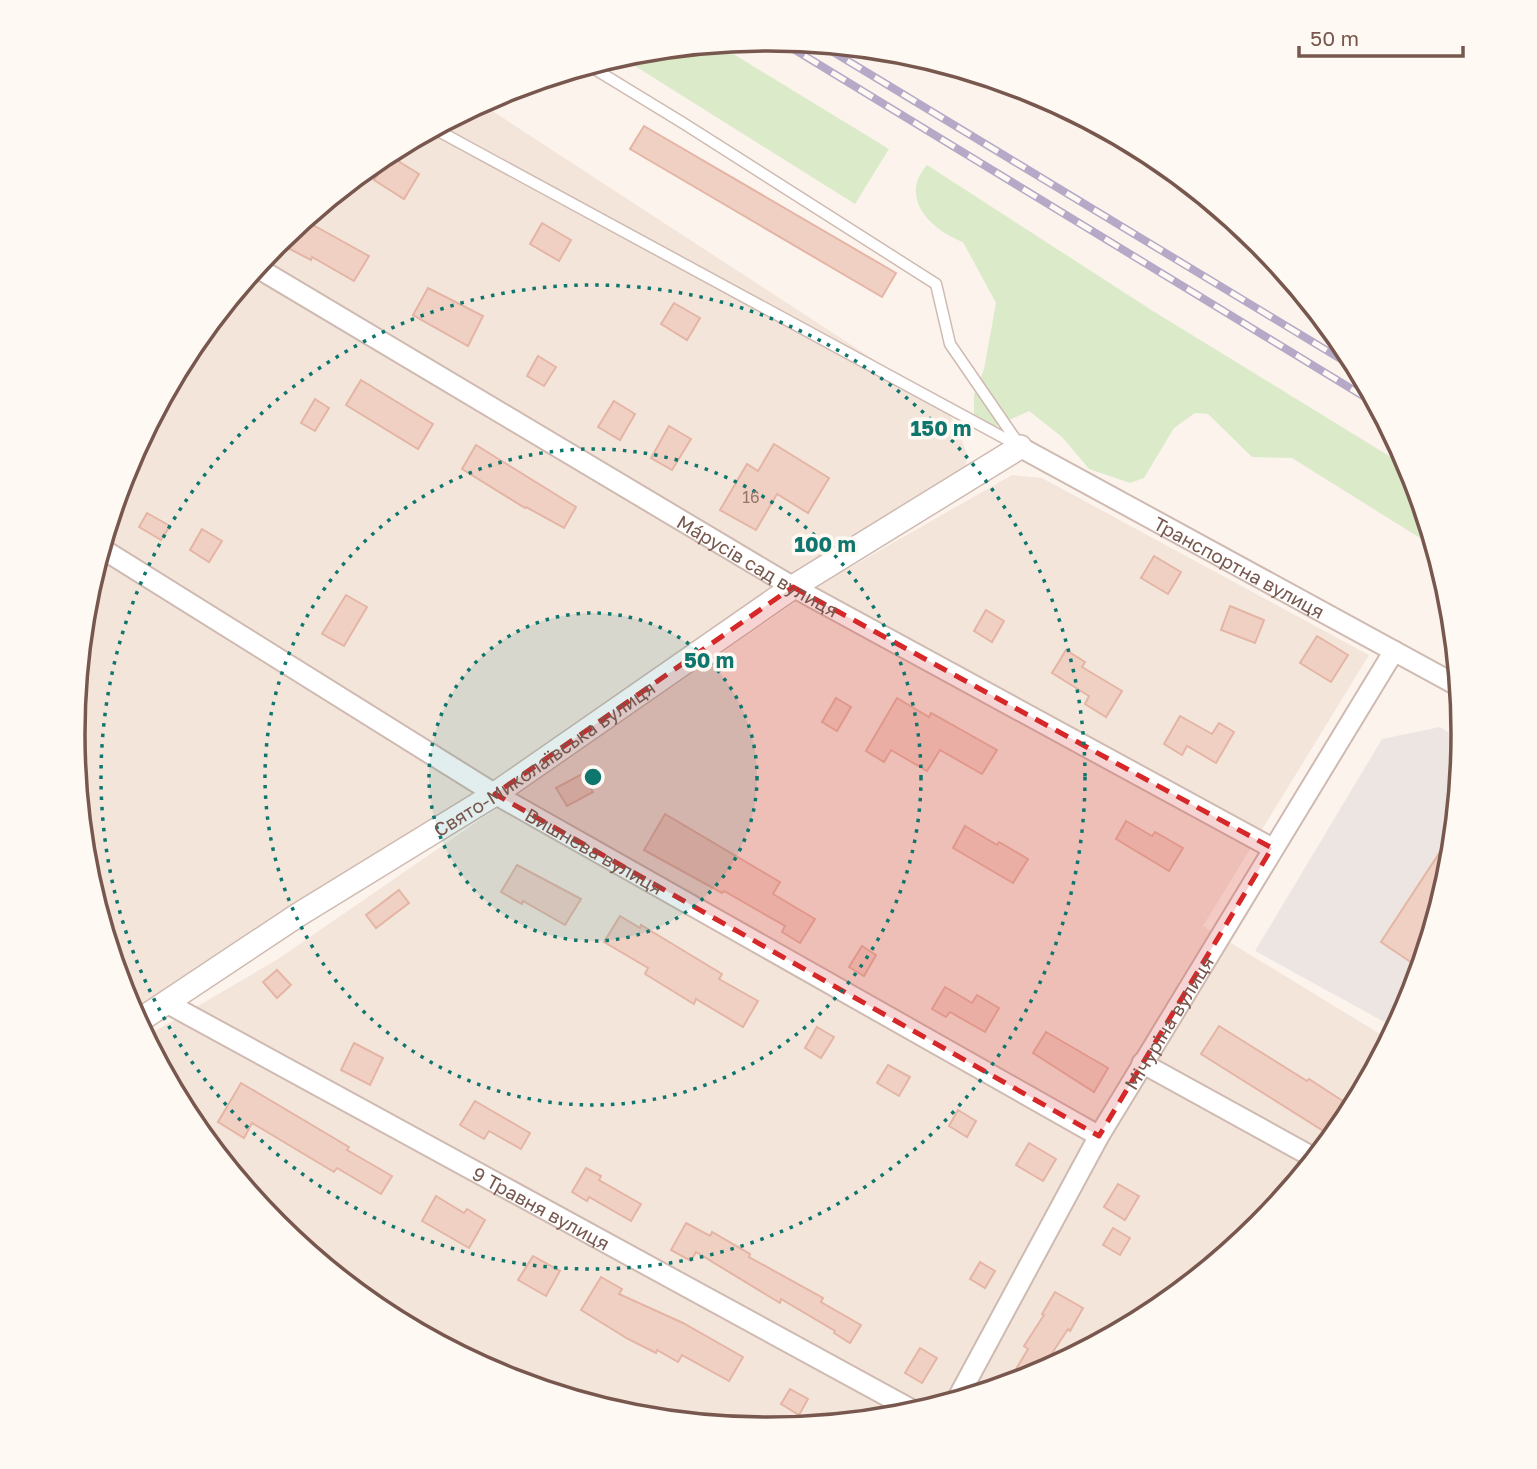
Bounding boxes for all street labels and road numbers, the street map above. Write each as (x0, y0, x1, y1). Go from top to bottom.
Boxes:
street label: Мáрусів сад вулиця (673, 509, 843, 621)
street label: Транспортна вулиця (1150, 511, 1329, 623)
street label: Свято-Миколаївська вулиця (429, 675, 659, 841)
street label: Вишнева вулиця (522, 802, 668, 899)
street label: Мічуріна вулиця (1119, 951, 1218, 1094)
street label: 9 Травня вулиця (469, 1161, 614, 1254)

